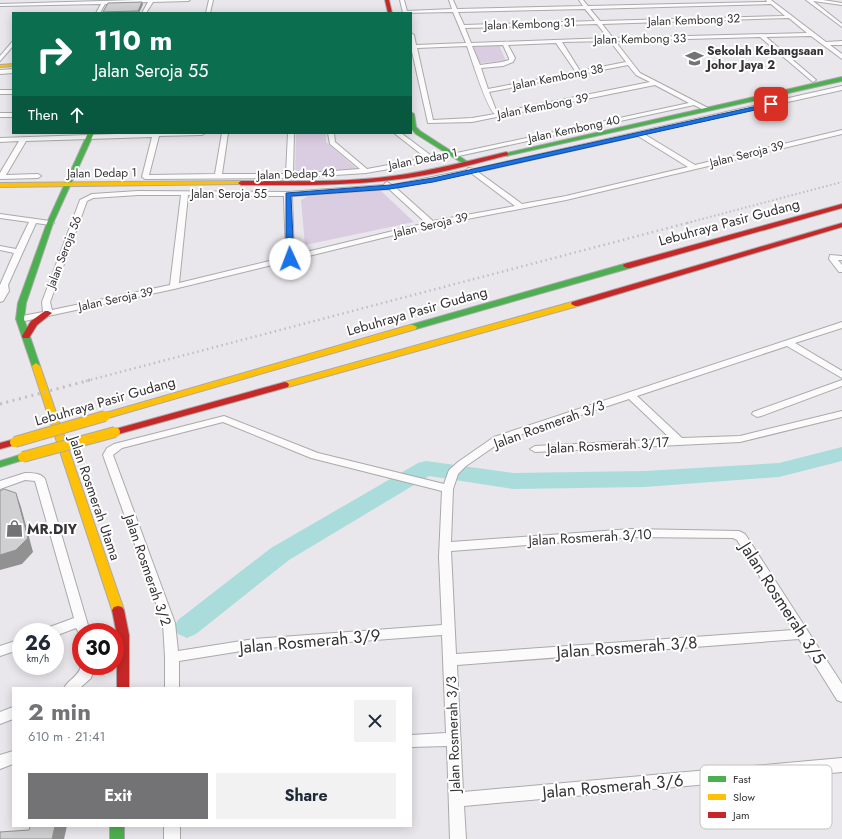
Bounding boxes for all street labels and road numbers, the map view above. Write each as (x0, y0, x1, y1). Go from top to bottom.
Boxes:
street label: Jalan Kembong 32 (645, 9, 741, 31)
street label: Jalan Kembong 31 (482, 13, 576, 35)
street label: Jalan Kembong 33 (592, 29, 687, 49)
street label: Jalan Kembong 38 (509, 59, 605, 95)
street label: Jalan Kembong 39 (494, 88, 590, 124)
street label: Jalan Kembong 40 (525, 110, 622, 148)
street label: Jalan Seroja 39 (706, 136, 786, 172)
street label: Jalan Dedap 1 (385, 143, 459, 175)
street label: Jalan Dedap 1 (65, 163, 137, 183)
street label: Jalan Dedap 43 (255, 164, 336, 184)
street label: Jalan Seroja 55 (189, 185, 267, 203)
street label: Lebuhraya Pasir Gudang (656, 194, 802, 250)
street label: Jalan Seroja 39 (390, 208, 470, 243)
street label: Jalan Seroja 56 (41, 213, 86, 293)
street label: Lebuhraya Pasir Gudang (344, 281, 490, 341)
street label: Jalan Seroja 39 (75, 282, 155, 316)
street label: Lebuhraya Pasir Gudang (32, 371, 178, 431)
street label: Jalan Rosmerah 3/3 (489, 395, 607, 454)
street label: Jalan Rosmerah Utama (64, 431, 126, 563)
street label: Jalan Rosmerah 3/17 (544, 432, 670, 458)
street label: Jalan Rosmerah 3/2 (119, 510, 176, 628)
street label: Jalan Rosmerah 3/10 (526, 524, 652, 550)
street label: Jalan Rosmerah 3/5 (733, 535, 832, 669)
street label: Jalan Rosmerah 3/9 (236, 623, 382, 659)
street label: Jalan Rosmerah 3/8 (554, 630, 698, 664)
street label: Jalan Rosmerah 3/3 (441, 675, 465, 794)
street label: Jalan Rosmerah 3/6 (539, 768, 685, 804)

